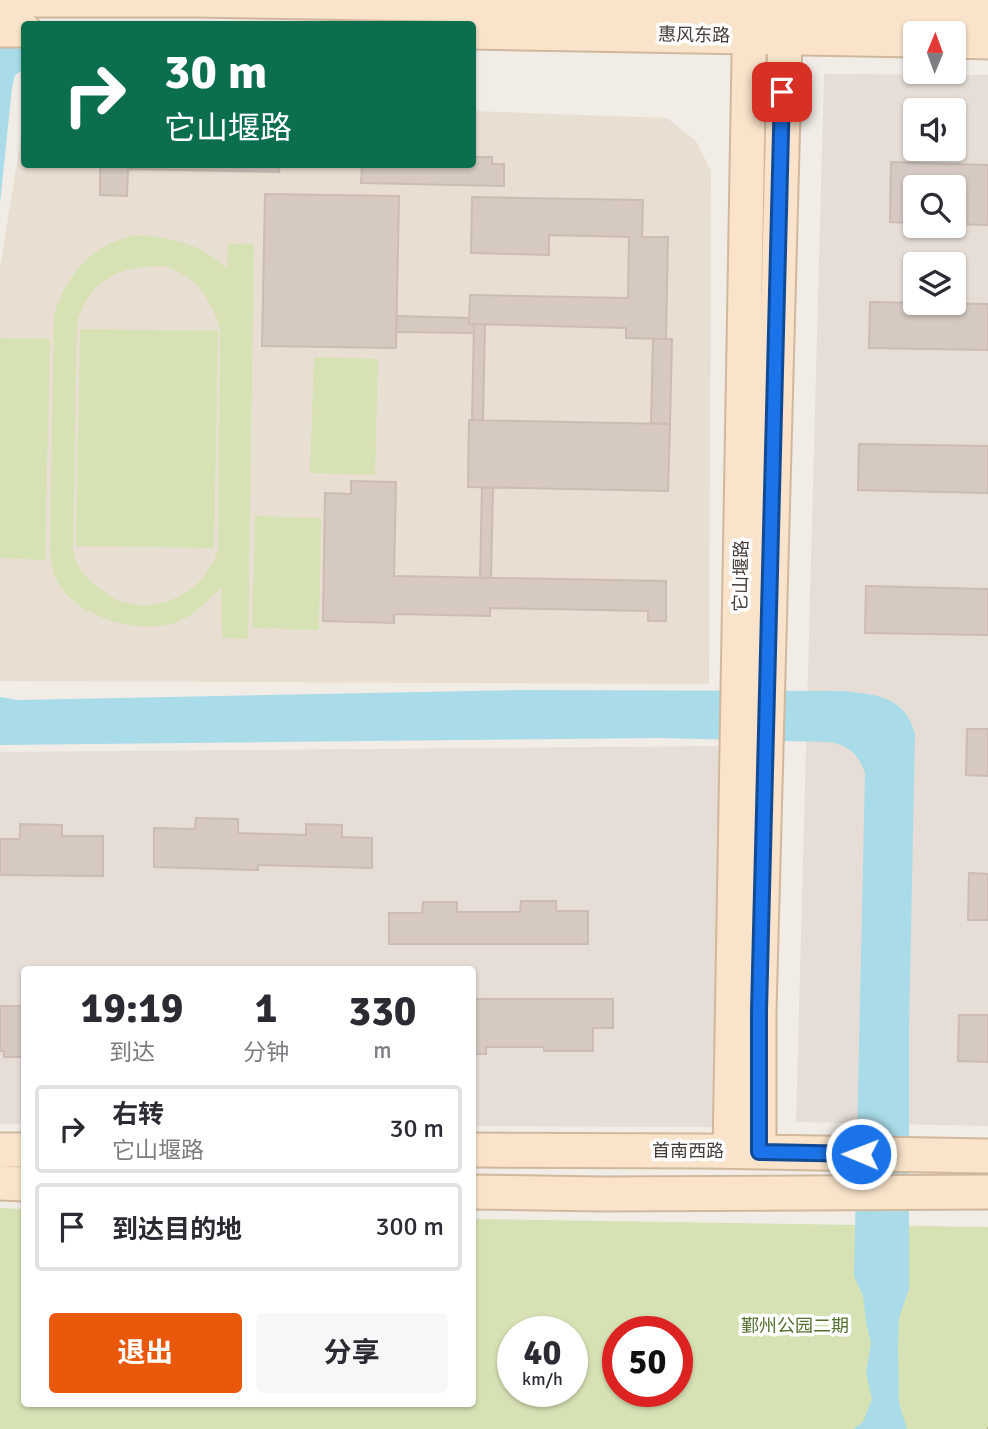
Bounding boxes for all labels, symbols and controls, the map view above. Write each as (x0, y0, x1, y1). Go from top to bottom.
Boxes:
north arrow (903, 21, 966, 84)
map controls (903, 21, 966, 315)
street label: 惠风东路 (658, 23, 730, 47)
text: 30 m (164, 42, 267, 102)
icon: right (49, 49, 140, 140)
pin (752, 62, 812, 122)
icon: arrive (763, 73, 801, 111)
button: sound (903, 98, 966, 161)
text: 它山堰路 (164, 109, 292, 148)
button: search (903, 175, 966, 238)
button: layers (903, 252, 966, 315)
street label: 它山堰路 (729, 540, 753, 612)
text: 19:19 (80, 983, 184, 1034)
text: 1 (255, 983, 277, 1034)
text: 330 (348, 986, 417, 1037)
text: m (373, 1036, 392, 1065)
text: 到达 (109, 1038, 155, 1067)
text: 分钟 (243, 1038, 289, 1067)
text: 右转 (112, 1099, 164, 1131)
icon: right (53, 1110, 91, 1148)
text: 30 m (389, 1113, 444, 1145)
position arrow (824, 1117, 898, 1191)
text: 它山堰路 (112, 1136, 204, 1165)
street label: 首南西路 (652, 1140, 724, 1162)
icon: arrive (53, 1208, 91, 1246)
text: 300 m (375, 1211, 444, 1243)
text: 到达目的地 (112, 1214, 242, 1246)
button: 退出 (49, 1313, 242, 1393)
button: 分享 (256, 1313, 448, 1393)
park label: 鄞州公园二期 (741, 1315, 849, 1337)
speed limit sign: 50 (602, 1316, 693, 1407)
text: 40 (524, 1331, 561, 1374)
text: km/h (522, 1368, 563, 1390)

